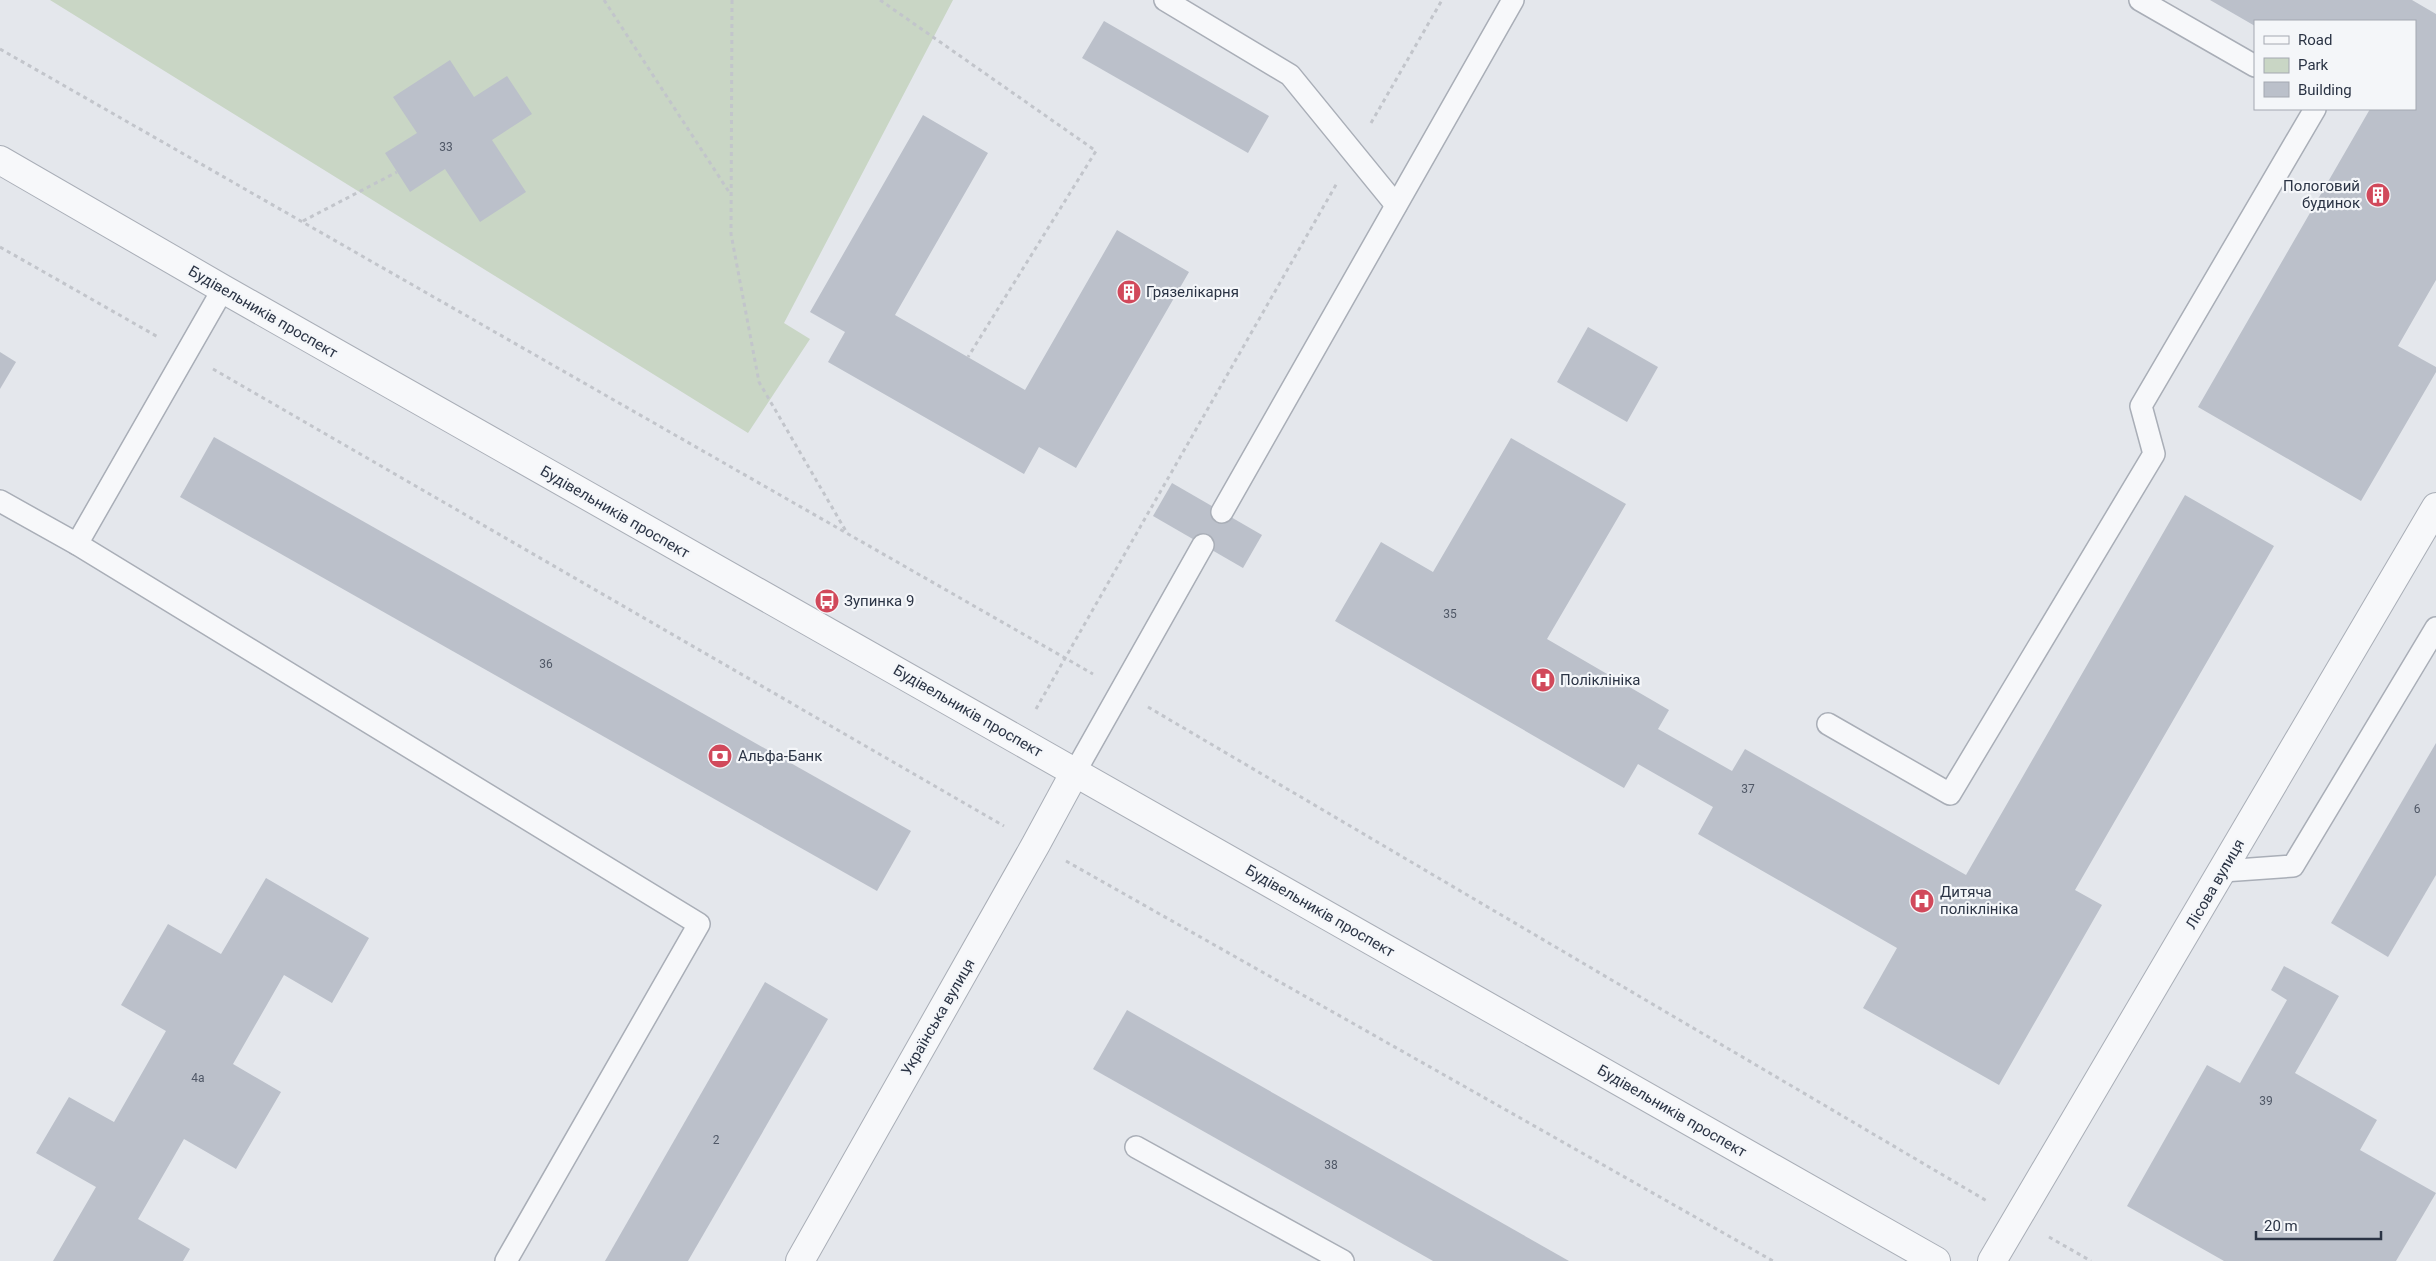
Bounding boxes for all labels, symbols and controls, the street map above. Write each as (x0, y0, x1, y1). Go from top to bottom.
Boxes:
legend (2254, 20, 2416, 110)
text: Road (2298, 31, 2332, 49)
text: Park (2298, 56, 2329, 74)
text: Building (2298, 81, 2352, 99)
house number: 33 (439, 140, 453, 154)
place label: Пологовий будинок (2283, 177, 2360, 212)
building icon: Пологовий будинок (2365, 182, 2391, 208)
street label: Будівельників проспект (185, 262, 341, 362)
building icon: Грязелікарня (1116, 279, 1142, 305)
place label: Грязелікарня (1146, 283, 1239, 301)
street label: Будівельників проспект (537, 462, 693, 562)
bus stop icon: Зупинка 9 (814, 588, 840, 614)
place label: Зупинка 9 (844, 592, 914, 610)
house number: 35 (1443, 607, 1457, 621)
house number: 36 (539, 657, 553, 671)
street label: Будівельників проспект (890, 661, 1046, 761)
hospital icon: Поліклініка (1530, 667, 1556, 693)
place label: Поліклініка (1560, 671, 1640, 689)
bank icon: Альфа-Банк (707, 743, 733, 769)
place label: Альфа-Банк (738, 747, 822, 765)
house number: 37 (1741, 782, 1755, 796)
house number: 6 (2414, 802, 2421, 816)
street label: Лісова вулиця (2182, 836, 2248, 932)
street label: Будівельників проспект (1242, 861, 1398, 961)
place label: Дитяча поліклініка (1940, 883, 2018, 918)
hospital icon: Дитяча поліклініка (1909, 888, 1935, 914)
street label: Українська вулиця (897, 956, 979, 1078)
street label: Будівельників проспект (1594, 1061, 1750, 1161)
house number: 4а (191, 1071, 205, 1085)
house number: 39 (2259, 1094, 2273, 1108)
house number: 2 (713, 1133, 720, 1147)
house number: 38 (1324, 1158, 1338, 1172)
scale bar (2256, 1208, 2381, 1240)
text: 20 m (2264, 1217, 2298, 1235)

